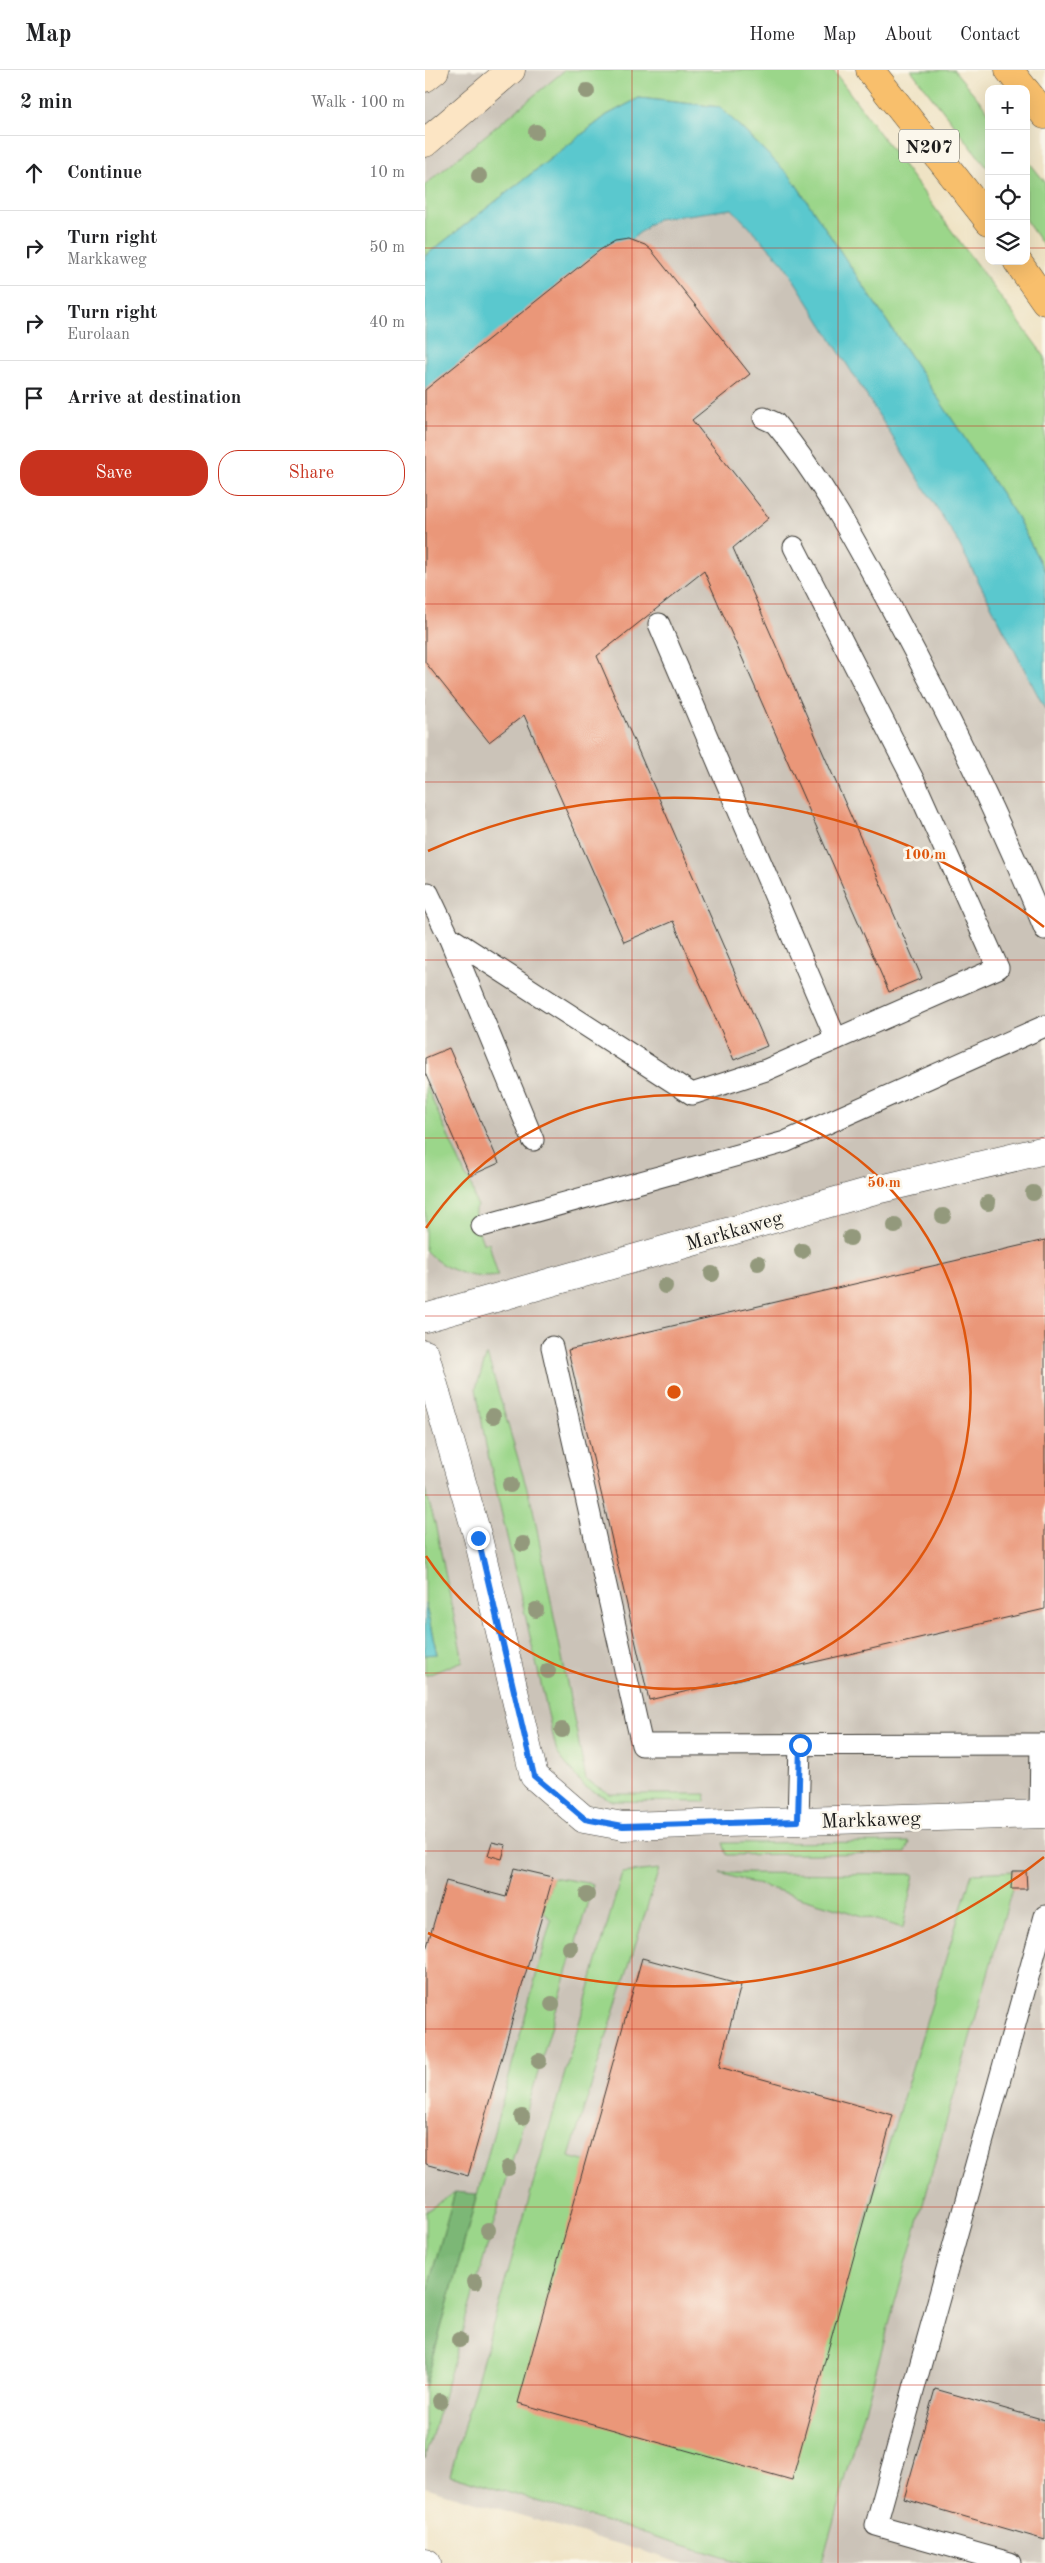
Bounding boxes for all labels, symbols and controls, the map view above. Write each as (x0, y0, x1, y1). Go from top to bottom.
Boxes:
text: Map (25, 23, 72, 47)
text: Home (749, 26, 795, 44)
text: Map (823, 26, 856, 44)
text: About (884, 26, 932, 44)
text: Contact (960, 26, 1020, 44)
map controls (985, 85, 1030, 265)
button: + (985, 85, 1030, 130)
text: 2 min (20, 92, 73, 113)
text: Walk · 100 m (310, 95, 405, 111)
road number: N207 (899, 129, 959, 162)
button: − (985, 130, 1030, 175)
icon: ahead (20, 159, 48, 187)
text: Continue (67, 164, 142, 183)
text: 10 m (369, 165, 405, 181)
button: locate (985, 175, 1030, 220)
button: layers (985, 220, 1030, 265)
text: Turn right (67, 229, 157, 248)
icon: right (20, 234, 48, 262)
text: 50 m (369, 240, 405, 256)
text: Markkaweg (67, 252, 147, 268)
text: Turn right (67, 304, 157, 323)
icon: right (20, 309, 48, 337)
text: 40 m (369, 315, 405, 331)
text: Eurolaan (67, 327, 130, 343)
icon: arrive (20, 384, 48, 412)
text: Arrive at destination (67, 389, 241, 408)
button: Save (20, 450, 208, 496)
button: Share (218, 450, 405, 496)
text: 100 m (904, 848, 946, 863)
text: 50 m (867, 1176, 901, 1191)
street label: Markkaweg (684, 1209, 785, 1255)
centre of rings (665, 1383, 683, 1401)
route end (467, 1527, 490, 1550)
route start (789, 1734, 812, 1757)
street label: Markkaweg (821, 1809, 921, 1833)

